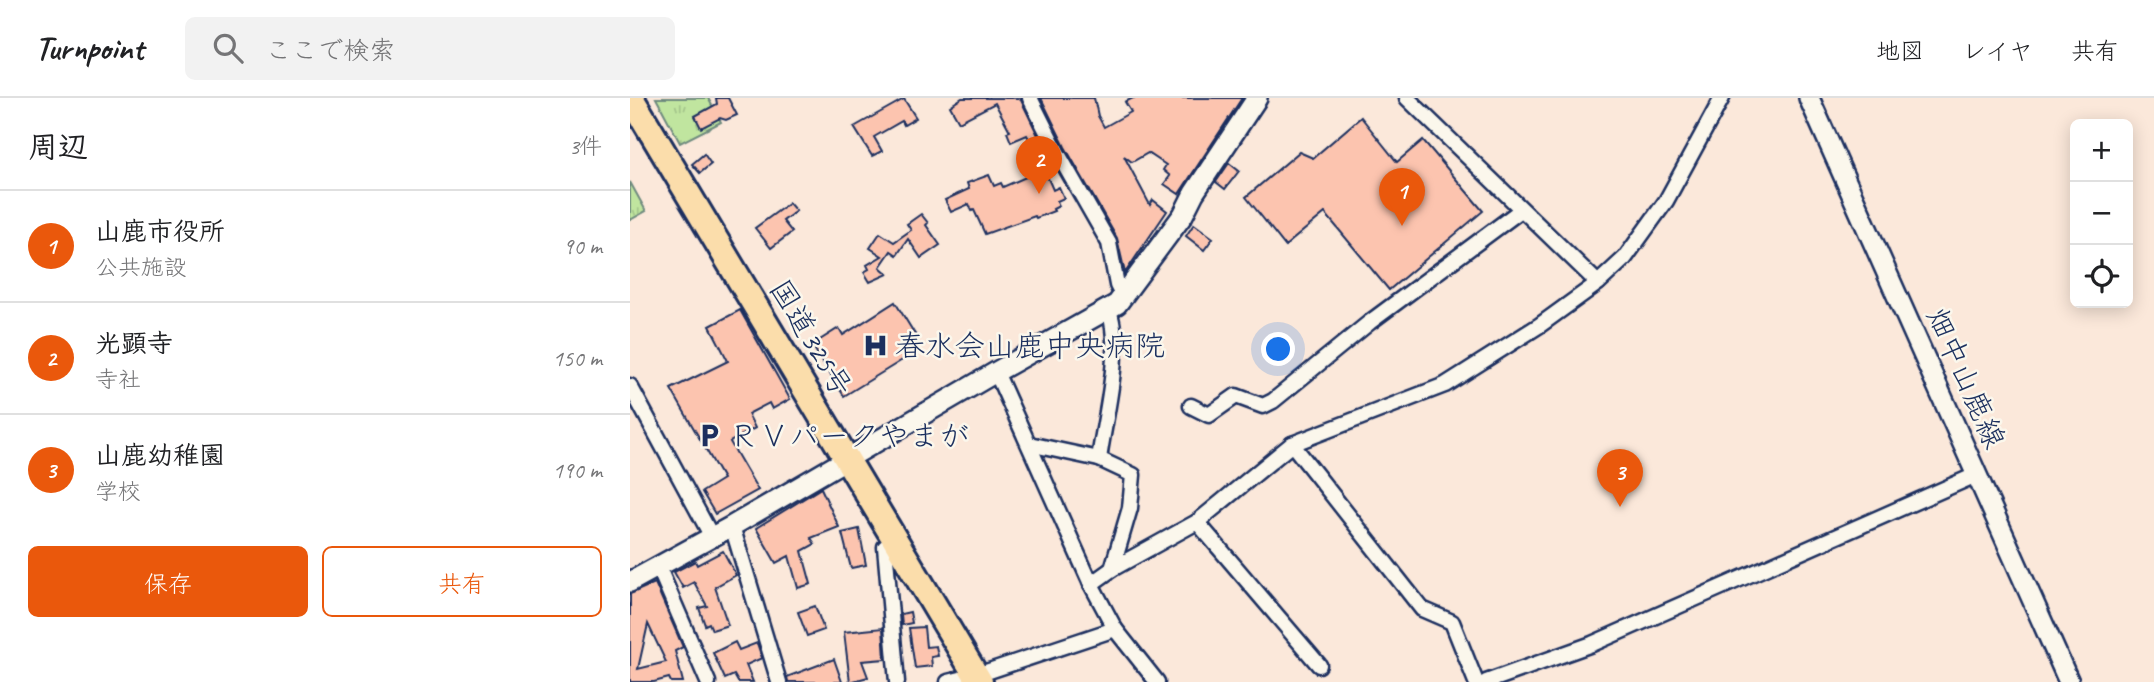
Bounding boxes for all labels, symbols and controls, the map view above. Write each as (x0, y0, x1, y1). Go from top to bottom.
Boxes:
search box (185, 17, 675, 80)
text: Turnpoint (35, 27, 143, 69)
icon: search (209, 29, 247, 67)
text: ここで検索 (265, 34, 395, 67)
text: 地図 (1876, 36, 1924, 66)
text: レイヤ (1962, 36, 2033, 66)
text: 共有 (2071, 36, 2119, 66)
map controls (2070, 119, 2133, 308)
button: + (2070, 119, 2133, 182)
text: 周辺 (28, 128, 88, 166)
text: 3件 (569, 132, 602, 161)
pin: 2 (1016, 136, 1062, 194)
pin: 1 (1379, 168, 1425, 226)
button: − (2070, 182, 2133, 245)
text: 山鹿市役所 (95, 215, 225, 248)
text: 1 (46, 232, 56, 261)
text: 90 m (563, 232, 602, 261)
button: locate (2070, 245, 2133, 308)
text: 公共施設 (95, 253, 187, 282)
street label: 国道325号 (761, 272, 861, 404)
street label: 畑中山鹿線 (1918, 302, 2014, 454)
text: 光顕寺 (95, 327, 173, 360)
place label: 春水会山鹿中央病院 (895, 327, 1165, 365)
hospital icon: 春水会山鹿中央病院 (861, 332, 889, 360)
your location (1261, 332, 1295, 366)
text: 2 (46, 344, 56, 373)
text: 150 m (553, 344, 602, 373)
text: 寺社 (95, 365, 141, 394)
place label: ＲＶパークやまが (729, 417, 969, 455)
parking icon: ＲＶパークやまが (695, 422, 723, 450)
text: 山鹿幼稚園 (95, 439, 225, 472)
pin: 3 (1597, 449, 1643, 507)
text: 3 (46, 456, 56, 485)
text: 190 m (553, 456, 602, 485)
text: 学校 (95, 477, 141, 506)
button: 保存 (28, 546, 308, 617)
button: 共有 (322, 546, 602, 617)

